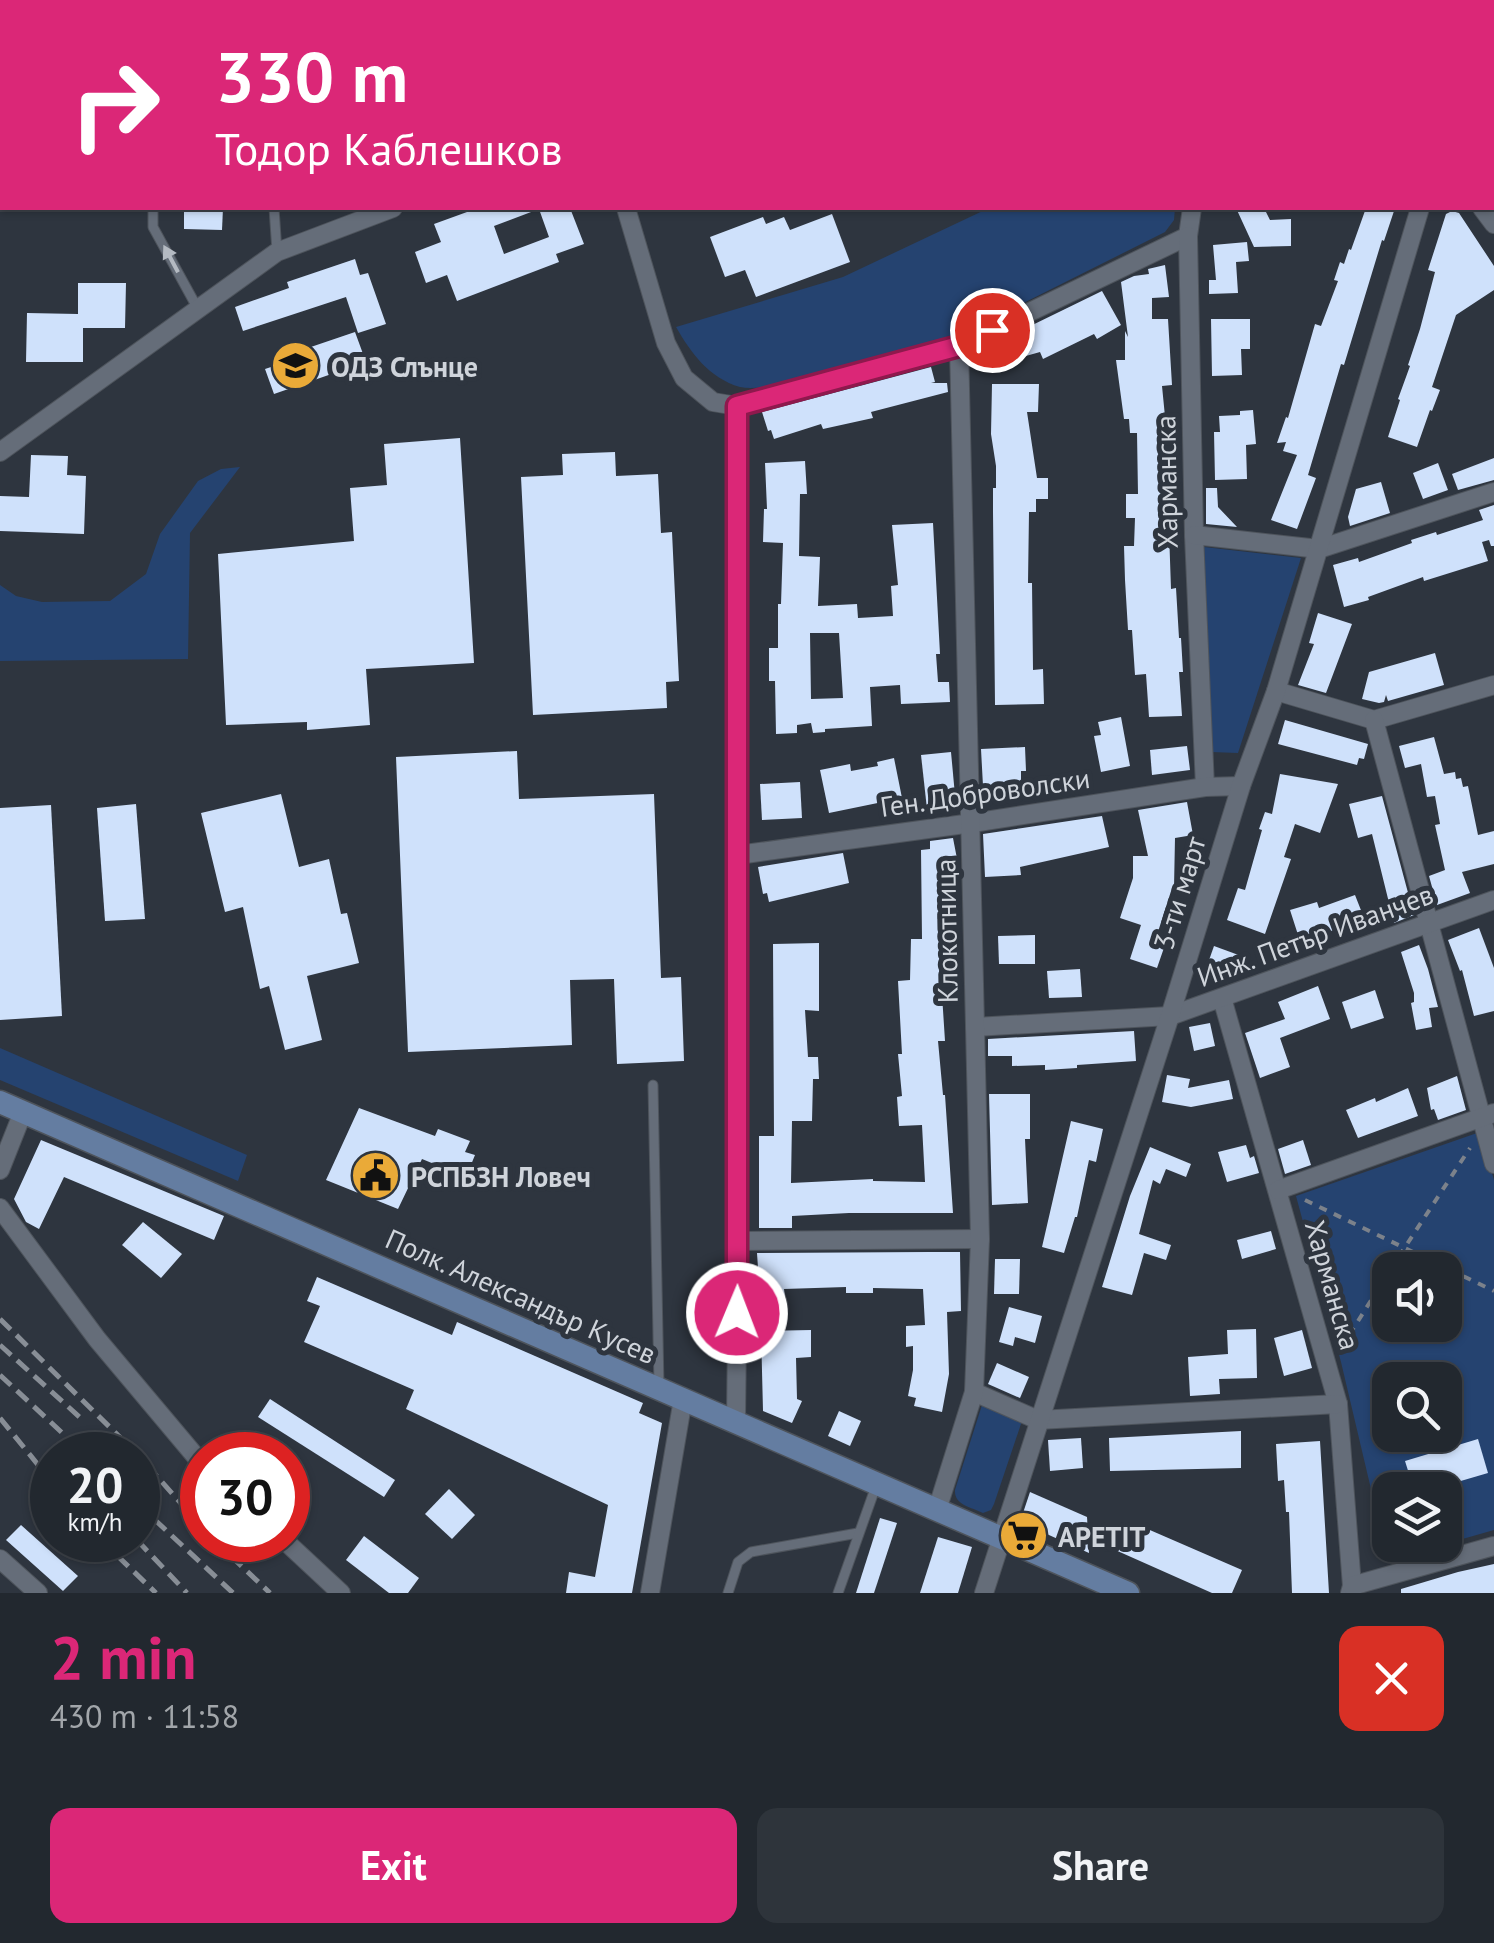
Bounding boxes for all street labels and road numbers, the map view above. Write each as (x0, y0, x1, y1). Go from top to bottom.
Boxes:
street label: Харманска (1146, 415, 1186, 549)
street label: Ген. Доброволски (878, 759, 1092, 825)
street label: 3-ти март (1144, 831, 1214, 954)
street label: Клокотница (926, 858, 966, 1004)
street label: Инж. Петър Иванчев (1192, 875, 1438, 995)
street label: Харманска (1297, 1216, 1369, 1354)
street label: Полк. Александър Кусев (380, 1220, 662, 1372)

